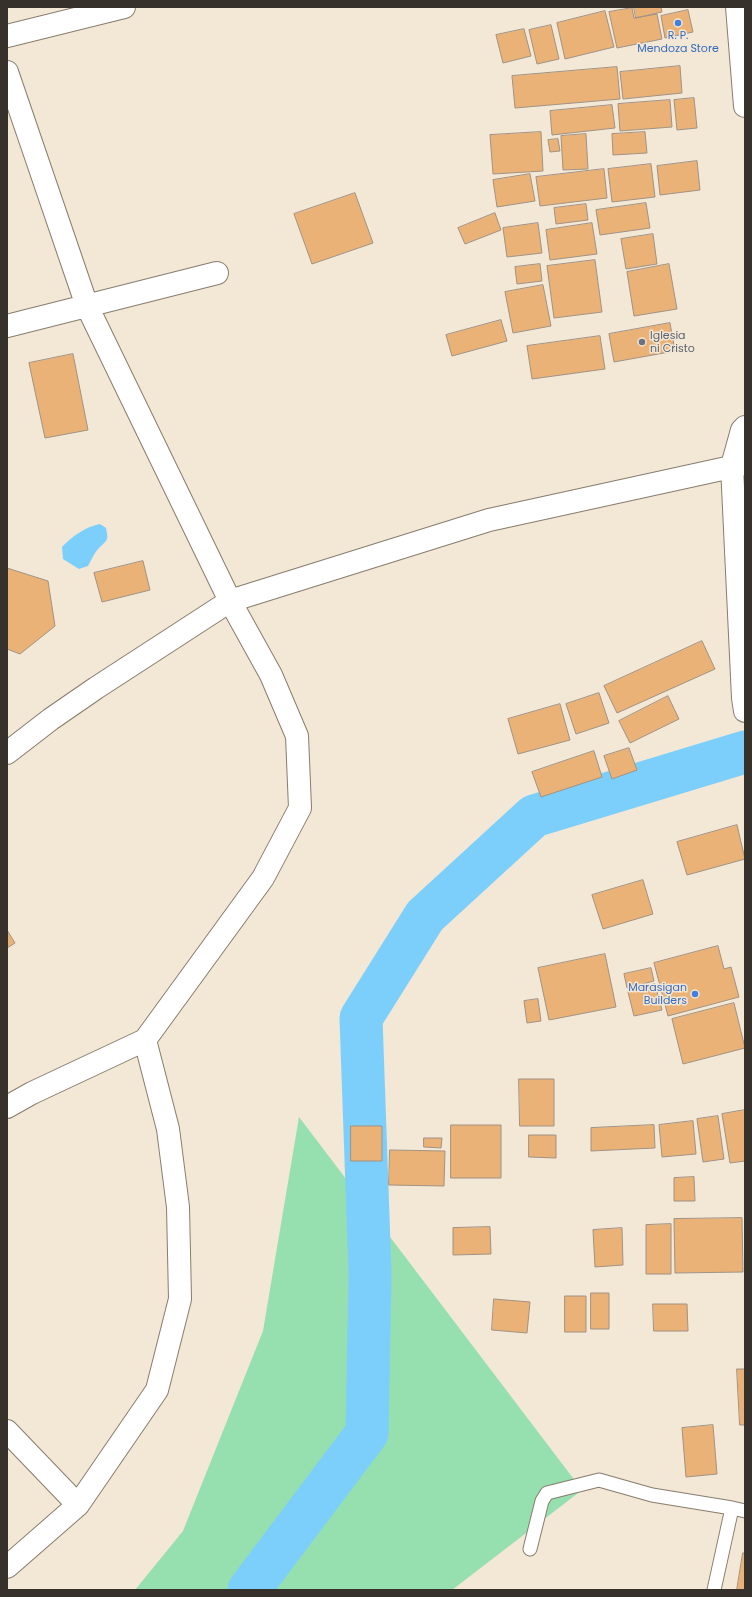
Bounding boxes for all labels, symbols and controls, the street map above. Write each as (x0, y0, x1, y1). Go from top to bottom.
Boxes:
marker: R. P. Mendoza Store (673, 18, 683, 28)
place label: R. P. Mendoza Store (637, 29, 719, 55)
place label: Iglesia ni Cristo (650, 329, 695, 355)
marker: Iglesia ni Cristo (637, 337, 647, 347)
place label: Marasigan Builders (628, 981, 687, 1007)
marker: Marasigan Builders (690, 989, 700, 999)

